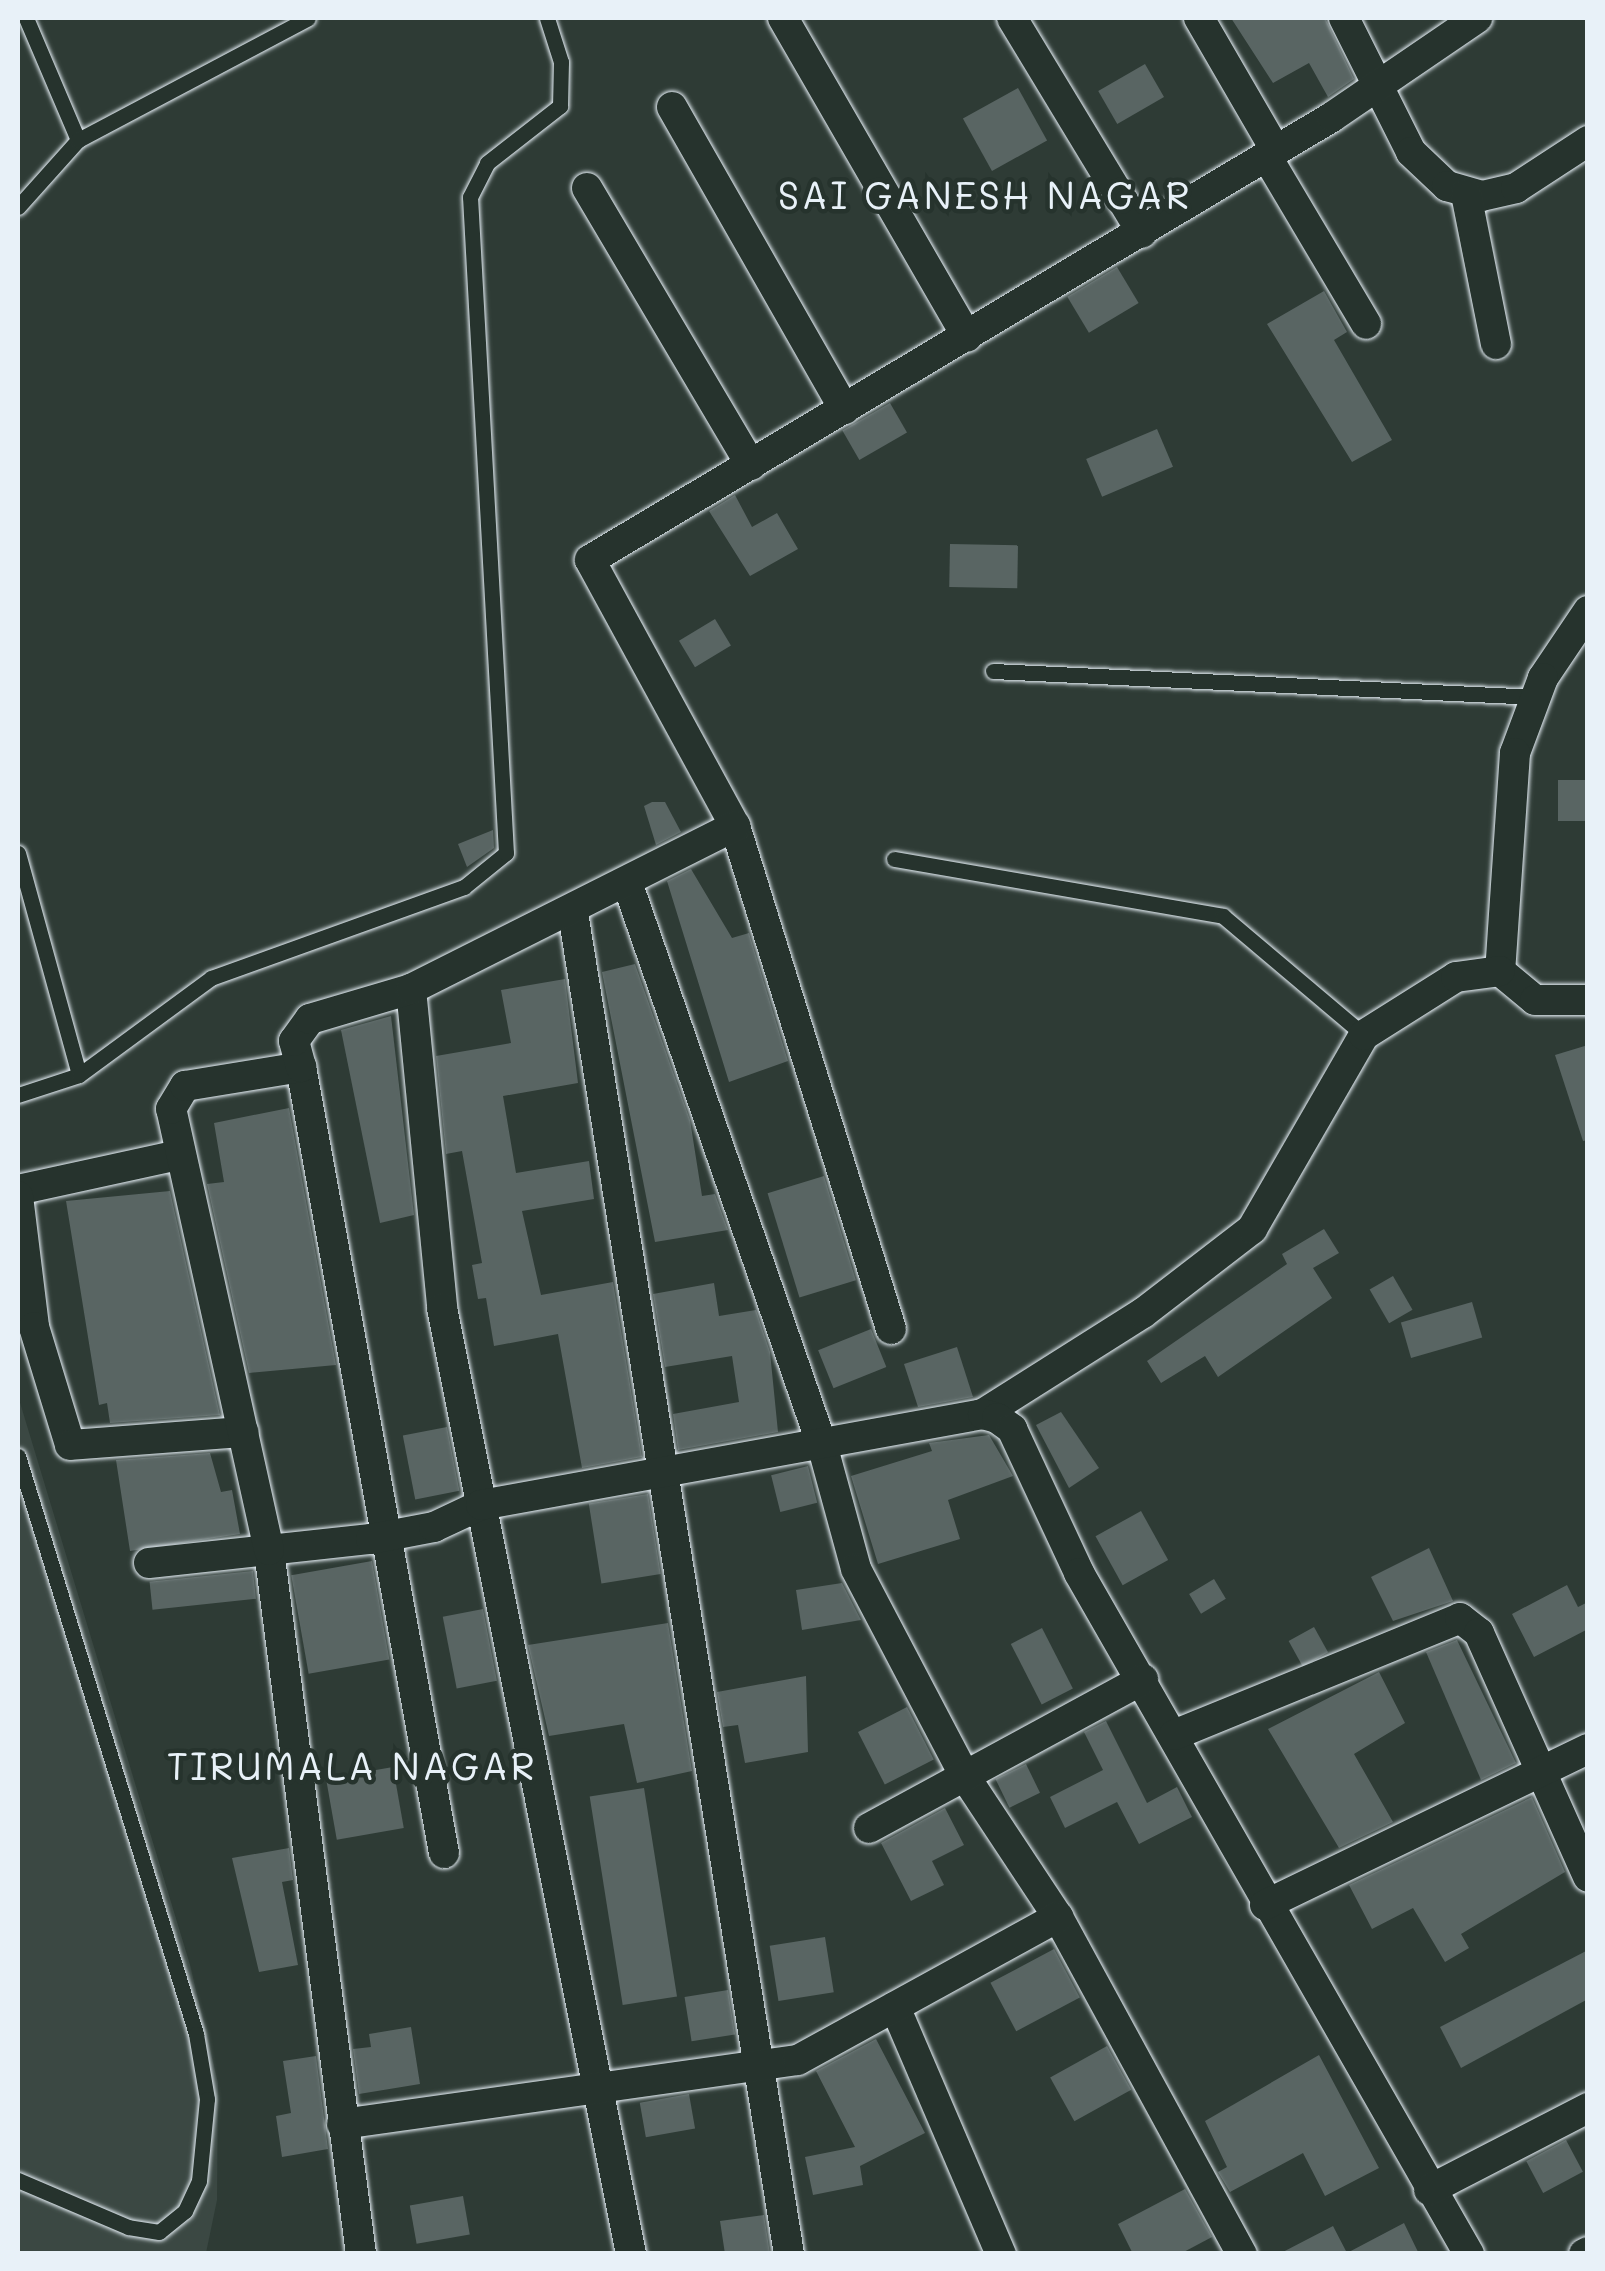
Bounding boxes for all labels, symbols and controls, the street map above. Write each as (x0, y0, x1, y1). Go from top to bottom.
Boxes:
district label: SAI GANESH NAGAR (778, 172, 1192, 218)
district label: TIRUMALA NAGAR (167, 1743, 537, 1789)

